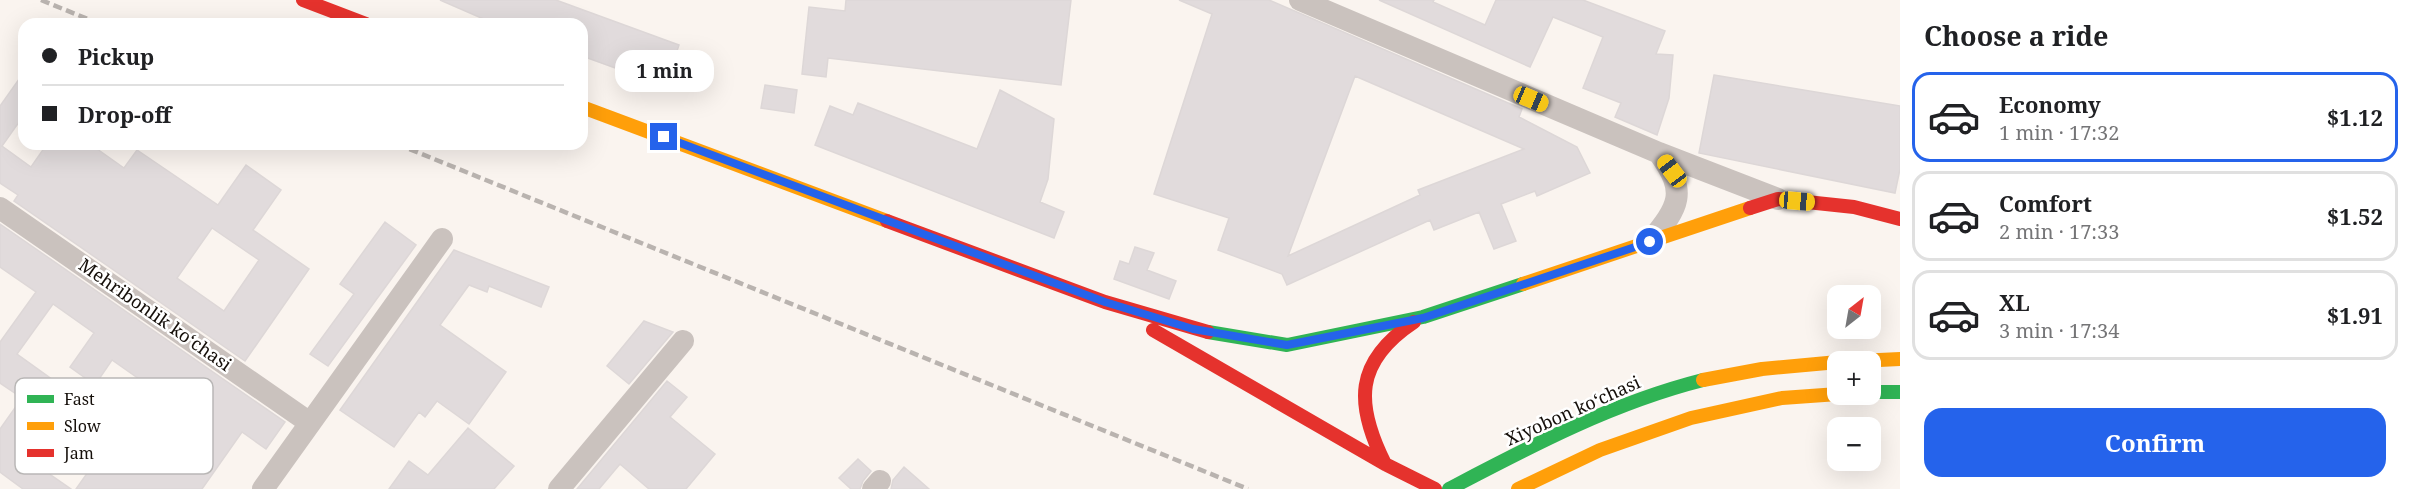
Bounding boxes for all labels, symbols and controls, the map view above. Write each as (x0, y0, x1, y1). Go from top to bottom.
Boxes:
text: Choose a ride (1924, 17, 2109, 54)
text: Pickup (78, 41, 154, 71)
callout: 1 min (614, 50, 714, 92)
text: 1 min (636, 57, 693, 84)
car (1511, 84, 1551, 114)
text: Economy (1999, 89, 2101, 119)
icon: car (1927, 90, 1981, 144)
text: Drop-off (78, 99, 171, 129)
text: $1.12 (2327, 102, 2383, 132)
text: 1 min · 17:32 (1999, 119, 2119, 146)
route end (650, 123, 677, 150)
car (1654, 151, 1690, 191)
text: Comfort (1999, 188, 2092, 218)
icon: car (1927, 189, 1981, 243)
car (1778, 190, 1816, 212)
text: $1.52 (2327, 201, 2383, 231)
text: 2 min · 17:33 (1999, 218, 2119, 245)
route start (1636, 228, 1663, 255)
street label: Mehribonlik koʻchasi (74, 252, 237, 376)
north arrow (1827, 285, 1881, 339)
map controls (1827, 285, 1881, 471)
text: XL (1999, 287, 2030, 317)
icon: car (1927, 288, 1981, 342)
text: $1.91 (2327, 300, 2383, 330)
text: 3 min · 17:34 (1999, 317, 2119, 344)
button: + (1827, 351, 1881, 405)
street label: Xiyobon koʻchasi (1501, 369, 1644, 451)
legend (15, 378, 213, 474)
text: Fast (64, 388, 95, 410)
button: Confirm (1924, 408, 2386, 477)
text: Slow (64, 415, 101, 437)
button: − (1827, 417, 1881, 471)
text: Jam (63, 442, 94, 464)

